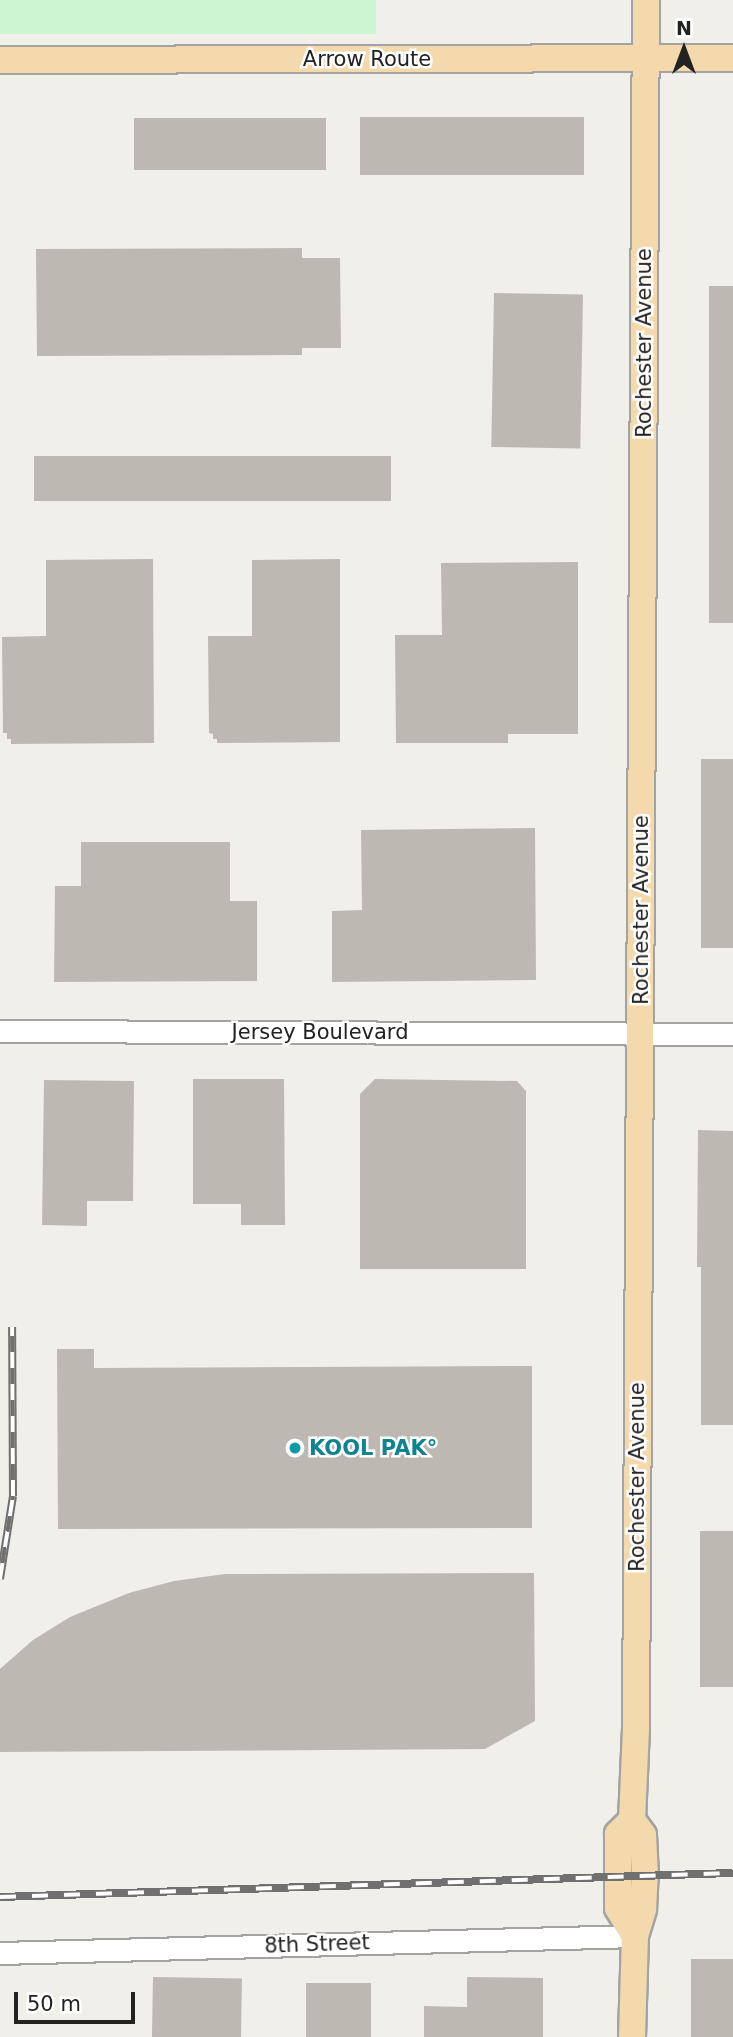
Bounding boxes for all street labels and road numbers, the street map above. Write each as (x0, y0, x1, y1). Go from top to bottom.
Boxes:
street label: Arrow Route (303, 46, 431, 72)
street label: Rochester Avenue (631, 248, 657, 438)
street label: Rochester Avenue (628, 815, 654, 1005)
street label: Jersey Boulevard (232, 1019, 408, 1045)
street label: Rochester Avenue (624, 1382, 650, 1572)
street label: 8th Street (264, 1930, 370, 1958)

